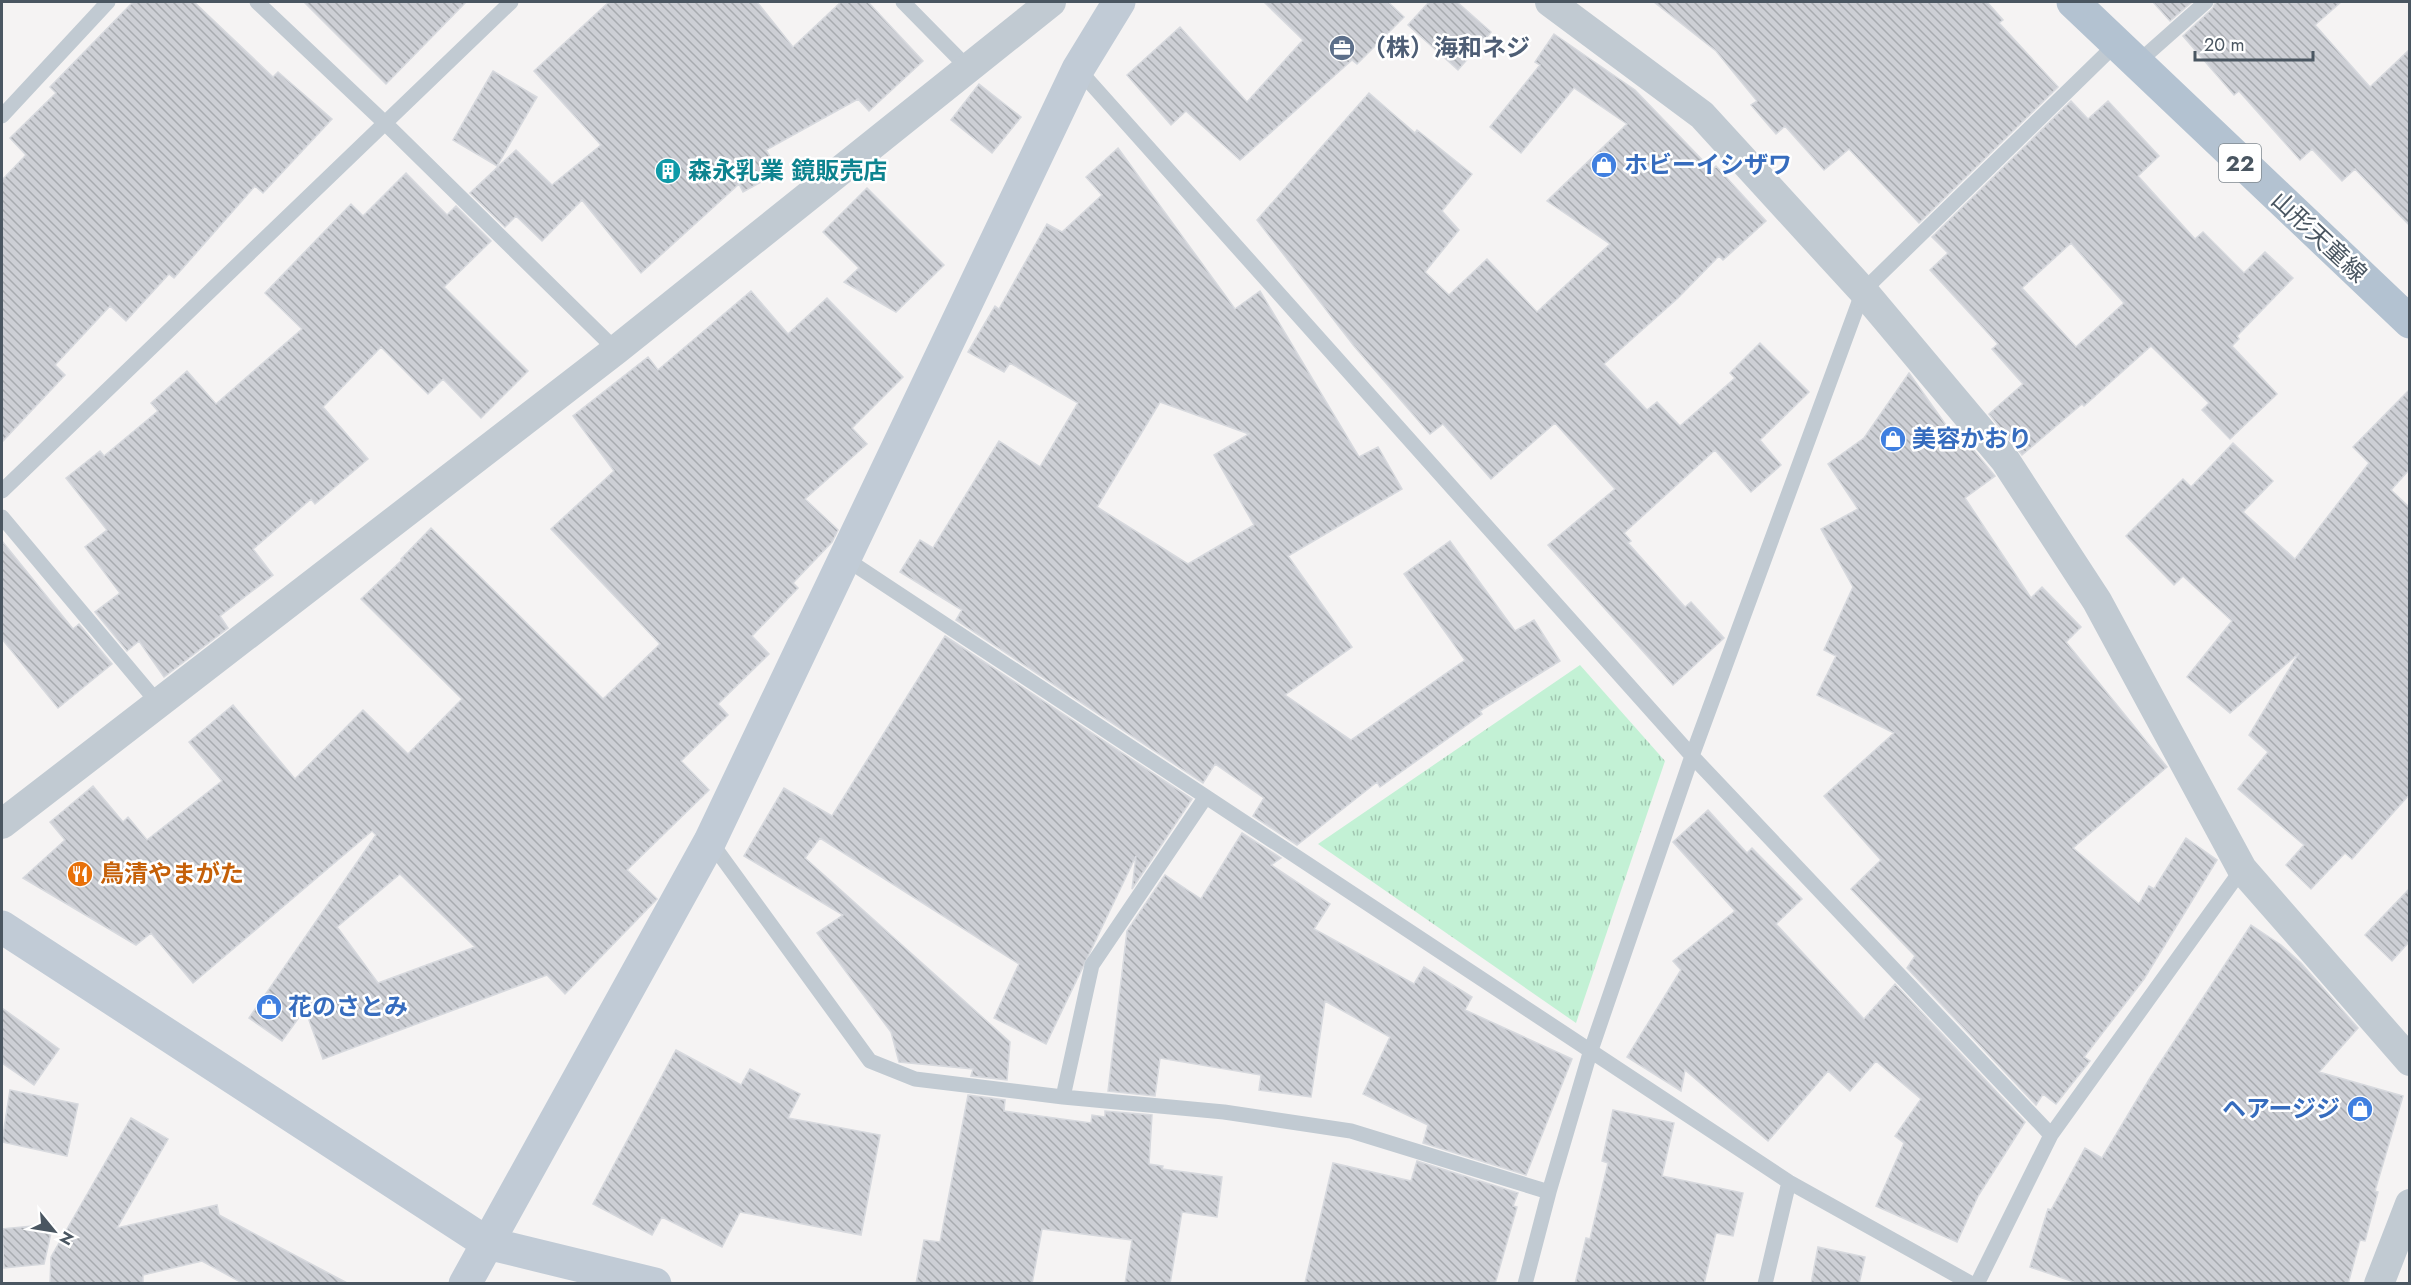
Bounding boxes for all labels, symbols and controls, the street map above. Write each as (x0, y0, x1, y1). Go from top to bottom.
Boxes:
scale bar (2195, 24, 2314, 62)
place label: （株）海和ネジ (1362, 30, 1530, 65)
text: 20 m (2204, 32, 2244, 58)
office icon: （株）海和ネジ (1327, 33, 1357, 63)
road number: 22 (2219, 144, 2261, 182)
place label: ホビーイシザワ (1624, 147, 1792, 182)
shop icon: ホビーイシザワ (1589, 150, 1619, 180)
place label: 森永乳業 鏡販売店 (688, 153, 887, 188)
building icon: 森永乳業 鏡販売店 (653, 156, 683, 186)
street label: 山形天童線 (2264, 183, 2375, 290)
place label: 美容かおり (1912, 421, 2032, 456)
shop icon: 美容かおり (1878, 424, 1908, 454)
place label: 鳥清やまがた (100, 856, 244, 891)
restaurant icon: 鳥清やまがた (65, 859, 95, 889)
place label: 花のさとみ (288, 989, 408, 1024)
shop icon: 花のさとみ (254, 992, 284, 1022)
place label: ヘアージジ (2222, 1091, 2340, 1126)
shop icon: ヘアージジ (2345, 1094, 2375, 1124)
north arrow (24, 1201, 84, 1261)
text: N (53, 1227, 80, 1250)

